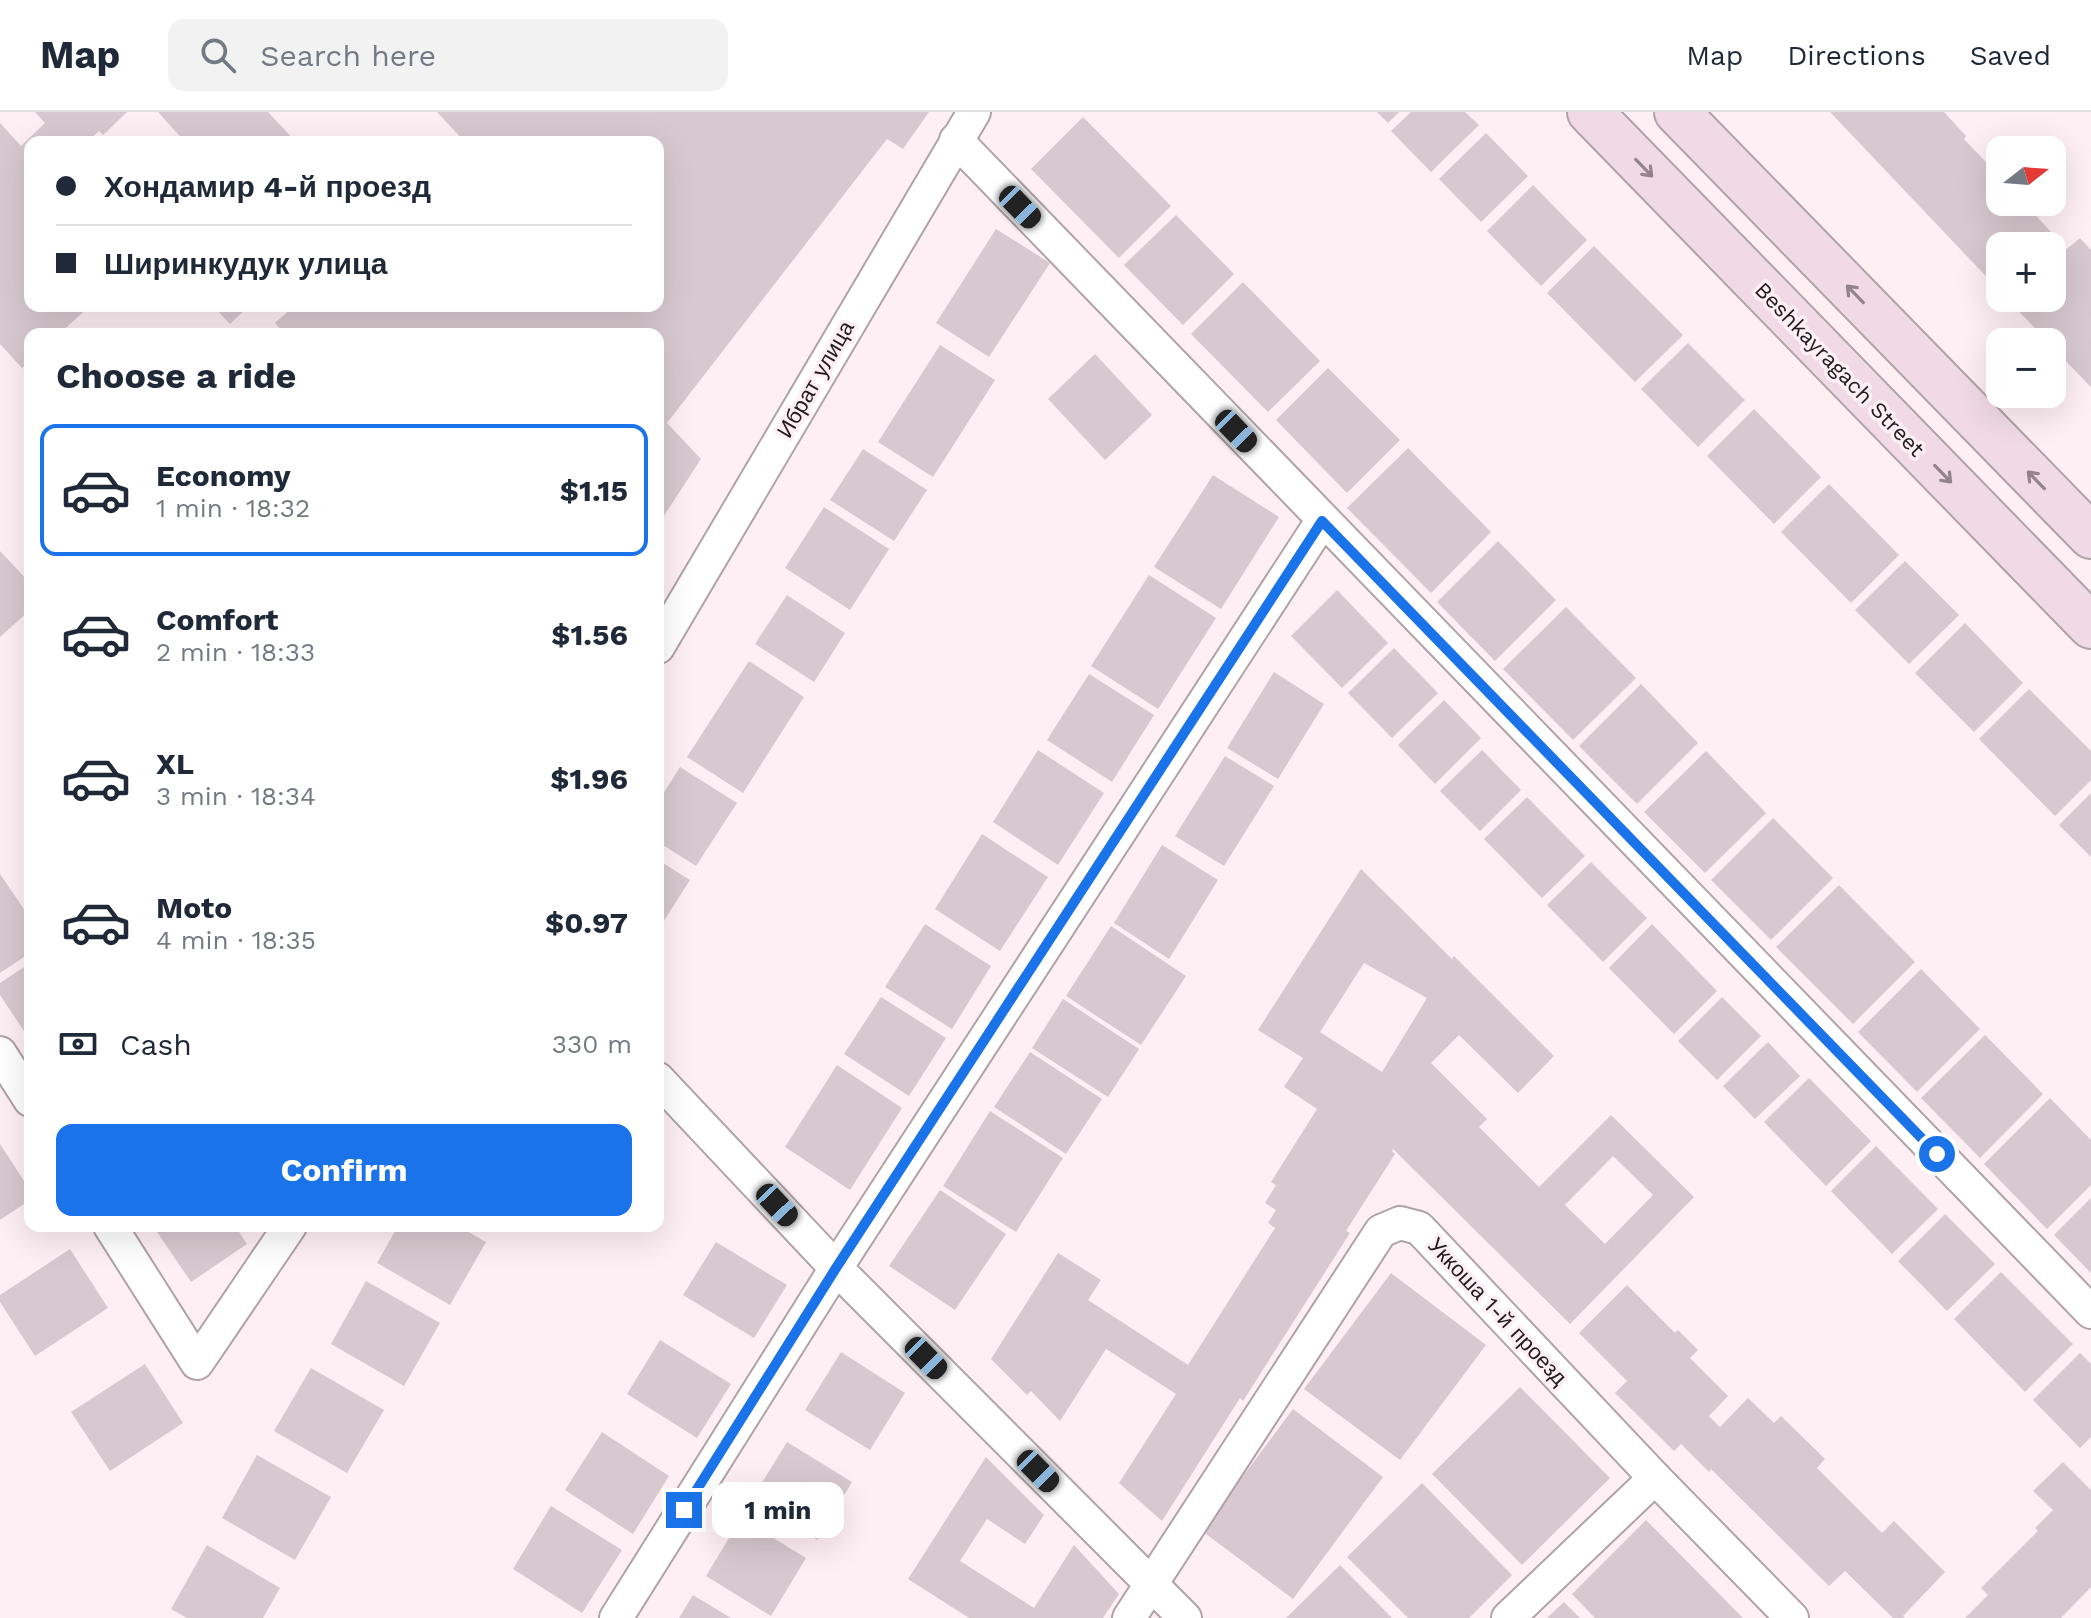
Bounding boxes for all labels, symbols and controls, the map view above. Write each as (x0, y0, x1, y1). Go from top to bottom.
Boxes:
search box (168, 19, 728, 91)
text: Map (40, 33, 120, 77)
icon: search (196, 33, 240, 77)
text: Search here (260, 38, 436, 73)
text: Map (1686, 39, 1743, 72)
text: Directions (1787, 39, 1926, 72)
text: Saved (1970, 39, 2051, 72)
north arrow (1986, 136, 2066, 216)
map controls (1986, 136, 2066, 408)
one-way arrow (1634, 158, 1653, 177)
text: Хондамир 4-й проезд (104, 169, 431, 204)
car (995, 181, 1045, 233)
button: + (1986, 232, 2066, 312)
text: Ширинкудук улица (104, 246, 387, 281)
street label: Beshkayragach Street (1750, 277, 1929, 462)
one-way arrow (1846, 285, 1865, 304)
street label: Ибрат улица (772, 316, 859, 442)
button: − (1986, 328, 2066, 408)
text: Choose a ride (56, 355, 296, 397)
car (1211, 405, 1261, 457)
icon: car (60, 454, 132, 526)
text: Economy (156, 458, 291, 493)
one-way arrow (1933, 464, 1952, 483)
one-way arrow (2027, 470, 2046, 490)
text: $1.15 (560, 473, 628, 508)
text: 1 min · 18:32 (156, 493, 310, 523)
icon: car (60, 598, 132, 670)
text: Comfort (156, 602, 278, 637)
text: $1.56 (551, 617, 628, 652)
text: 2 min · 18:33 (156, 637, 315, 667)
icon: car (60, 742, 132, 814)
text: XL (156, 746, 194, 781)
text: $1.96 (550, 761, 628, 796)
text: 3 min · 18:34 (156, 781, 316, 811)
icon: car (60, 886, 132, 958)
text: Moto (156, 890, 232, 925)
text: $0.97 (545, 905, 628, 940)
text: 4 min · 18:35 (156, 925, 316, 955)
icon: cash (56, 1022, 100, 1066)
text: Cash (120, 1027, 192, 1062)
text: 330 m (552, 1029, 632, 1059)
button: Confirm (56, 1124, 632, 1216)
route start (1919, 1136, 1955, 1172)
car (752, 1179, 802, 1231)
street label: Уккоша 1-й проезд (1423, 1233, 1572, 1390)
car (901, 1333, 951, 1383)
car (1013, 1446, 1063, 1496)
callout: 1 min (712, 1482, 844, 1538)
route end (666, 1492, 702, 1528)
text: 1 min (745, 1495, 811, 1525)

